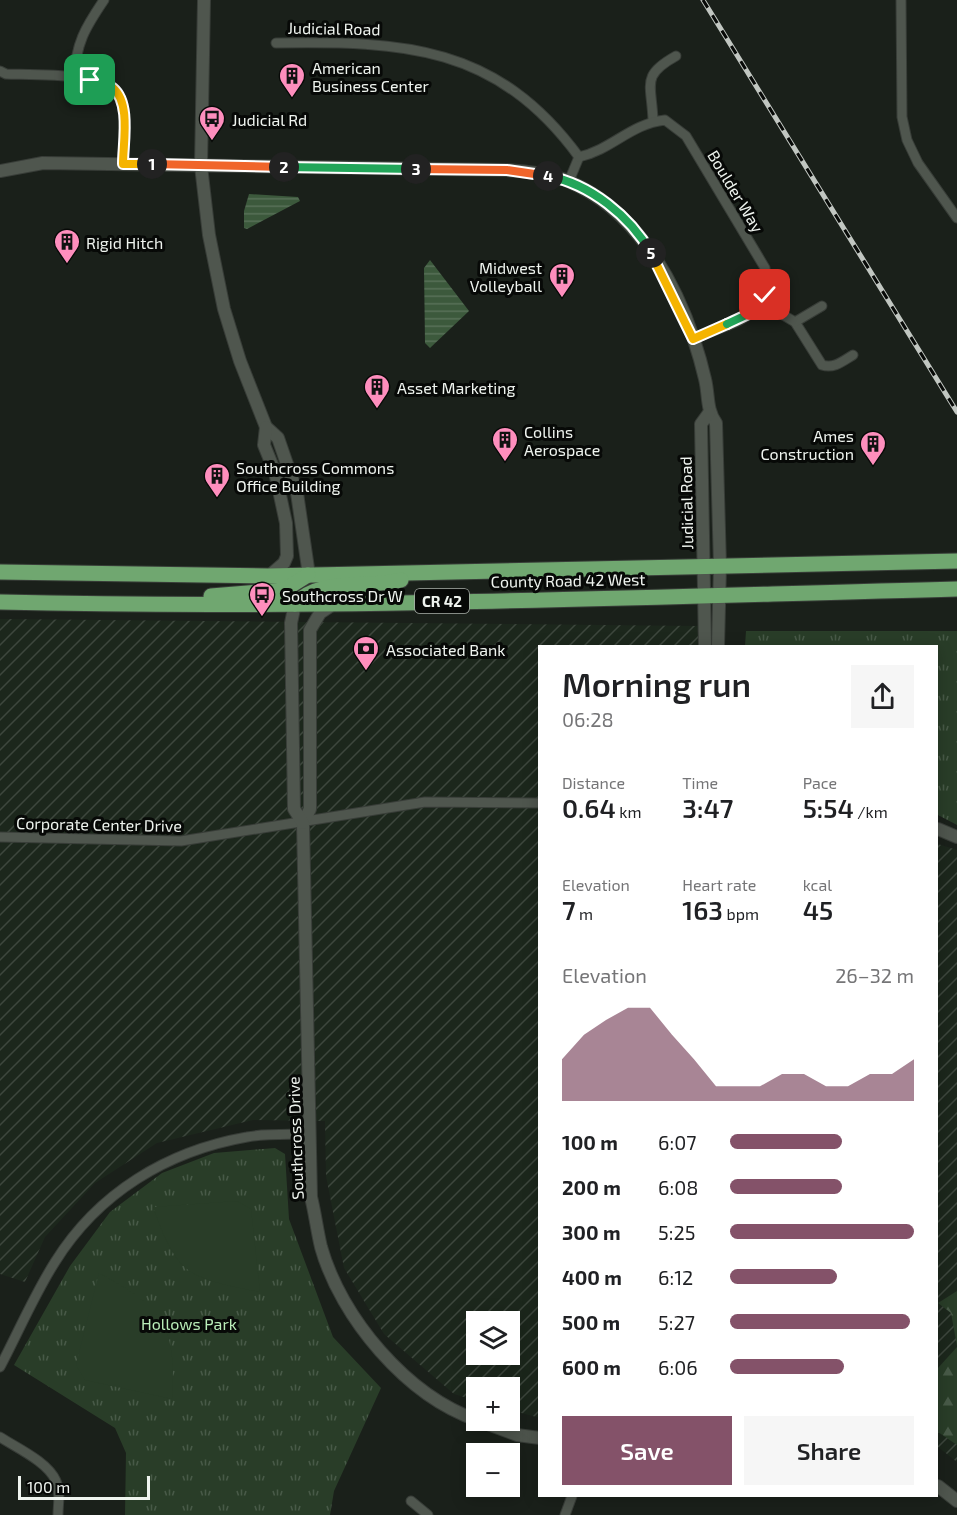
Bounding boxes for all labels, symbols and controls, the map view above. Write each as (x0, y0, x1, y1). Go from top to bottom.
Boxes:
street label: Judicial Road (287, 18, 381, 38)
pin (64, 54, 115, 105)
place label: American Business Center (312, 58, 430, 95)
building icon: American Business Center (277, 61, 307, 99)
icon: arrive (73, 63, 106, 96)
bus stop icon: Judicial Rd (197, 104, 227, 142)
place label: Judicial Rd (232, 110, 307, 129)
street label: Boulder Way (704, 147, 768, 236)
pin: 1 (137, 149, 167, 179)
pin: 2 (269, 152, 299, 182)
text: 1 (149, 154, 155, 173)
pin: 3 (401, 154, 431, 184)
text: 2 (279, 157, 289, 176)
text: 3 (411, 159, 421, 178)
pin: 4 (533, 161, 563, 191)
text: 4 (543, 166, 553, 185)
building icon: Rigid Hitch (52, 227, 82, 265)
place label: Rigid Hitch (86, 233, 163, 252)
pin: 5 (636, 238, 666, 268)
text: 5 (647, 243, 655, 262)
place label: Midwest Volleyball (470, 258, 542, 295)
building icon: Midwest Volleyball (547, 261, 577, 299)
pin (739, 269, 790, 320)
icon: check (748, 278, 781, 311)
building icon: Asset Marketing (362, 372, 392, 410)
place label: Asset Marketing (397, 378, 516, 397)
place label: Collins Aerospace (524, 422, 600, 459)
building icon: Collins Aerospace (490, 425, 520, 463)
place label: Ames Construction (760, 426, 854, 463)
building icon: Ames Construction (858, 429, 888, 467)
street label: Judicial Road (676, 456, 696, 550)
place label: Southcross Commons Office Building (236, 458, 394, 495)
building icon: Southcross Commons Office Building (202, 461, 232, 499)
street label: County Road 42 West (490, 569, 646, 591)
bus stop icon: Southcross Dr W (247, 580, 277, 618)
place label: Southcross Dr W (282, 586, 403, 605)
road number: CR 42 (415, 589, 469, 613)
bank icon: Associated Bank (351, 634, 381, 672)
place label: Associated Bank (386, 640, 505, 659)
text: Morning run (562, 664, 751, 704)
button: share (851, 665, 914, 728)
text: 06:28 (562, 707, 614, 731)
text: Distance (562, 773, 625, 792)
text: Time (682, 773, 718, 792)
text: Pace (803, 773, 837, 792)
text: 0.64 (562, 792, 616, 823)
text: 3:47 (682, 792, 733, 823)
text: 5:54 (803, 792, 854, 823)
text: km (616, 802, 641, 821)
text: /km (854, 802, 888, 821)
street label: Corporate Center Drive (16, 813, 182, 835)
text: Elevation (562, 875, 630, 894)
text: Heart rate (682, 875, 756, 894)
text: kcal (803, 875, 832, 894)
text: 7 (562, 894, 576, 925)
text: 163 (682, 894, 723, 925)
text: 45 (803, 894, 833, 925)
text: m (576, 904, 593, 923)
text: bpm (723, 904, 759, 923)
text: Elevation (562, 963, 647, 987)
text: 26–32 m (835, 963, 914, 987)
street label: Southcross Drive (283, 1076, 307, 1200)
text: 100 m (562, 1130, 618, 1154)
text: 6:07 (658, 1130, 696, 1154)
text: 200 m (562, 1175, 621, 1199)
text: 6:08 (658, 1175, 698, 1199)
text: 300 m (562, 1220, 621, 1244)
text: 5:25 (658, 1220, 695, 1244)
text: 400 m (562, 1265, 622, 1289)
text: 6:12 (658, 1265, 693, 1289)
text: 500 m (562, 1310, 620, 1334)
text: 5:27 (658, 1310, 695, 1334)
map controls (466, 1311, 520, 1497)
button: layers (466, 1311, 520, 1365)
park label: Hollows Park (141, 1314, 237, 1333)
text: 600 m (562, 1355, 621, 1379)
text: 6:06 (658, 1355, 698, 1379)
button: + (466, 1377, 520, 1431)
button: Save (562, 1416, 732, 1485)
button: Share (744, 1416, 914, 1485)
button: − (466, 1443, 520, 1497)
scale bar (18, 1473, 150, 1500)
text: 100 m (27, 1477, 70, 1496)

